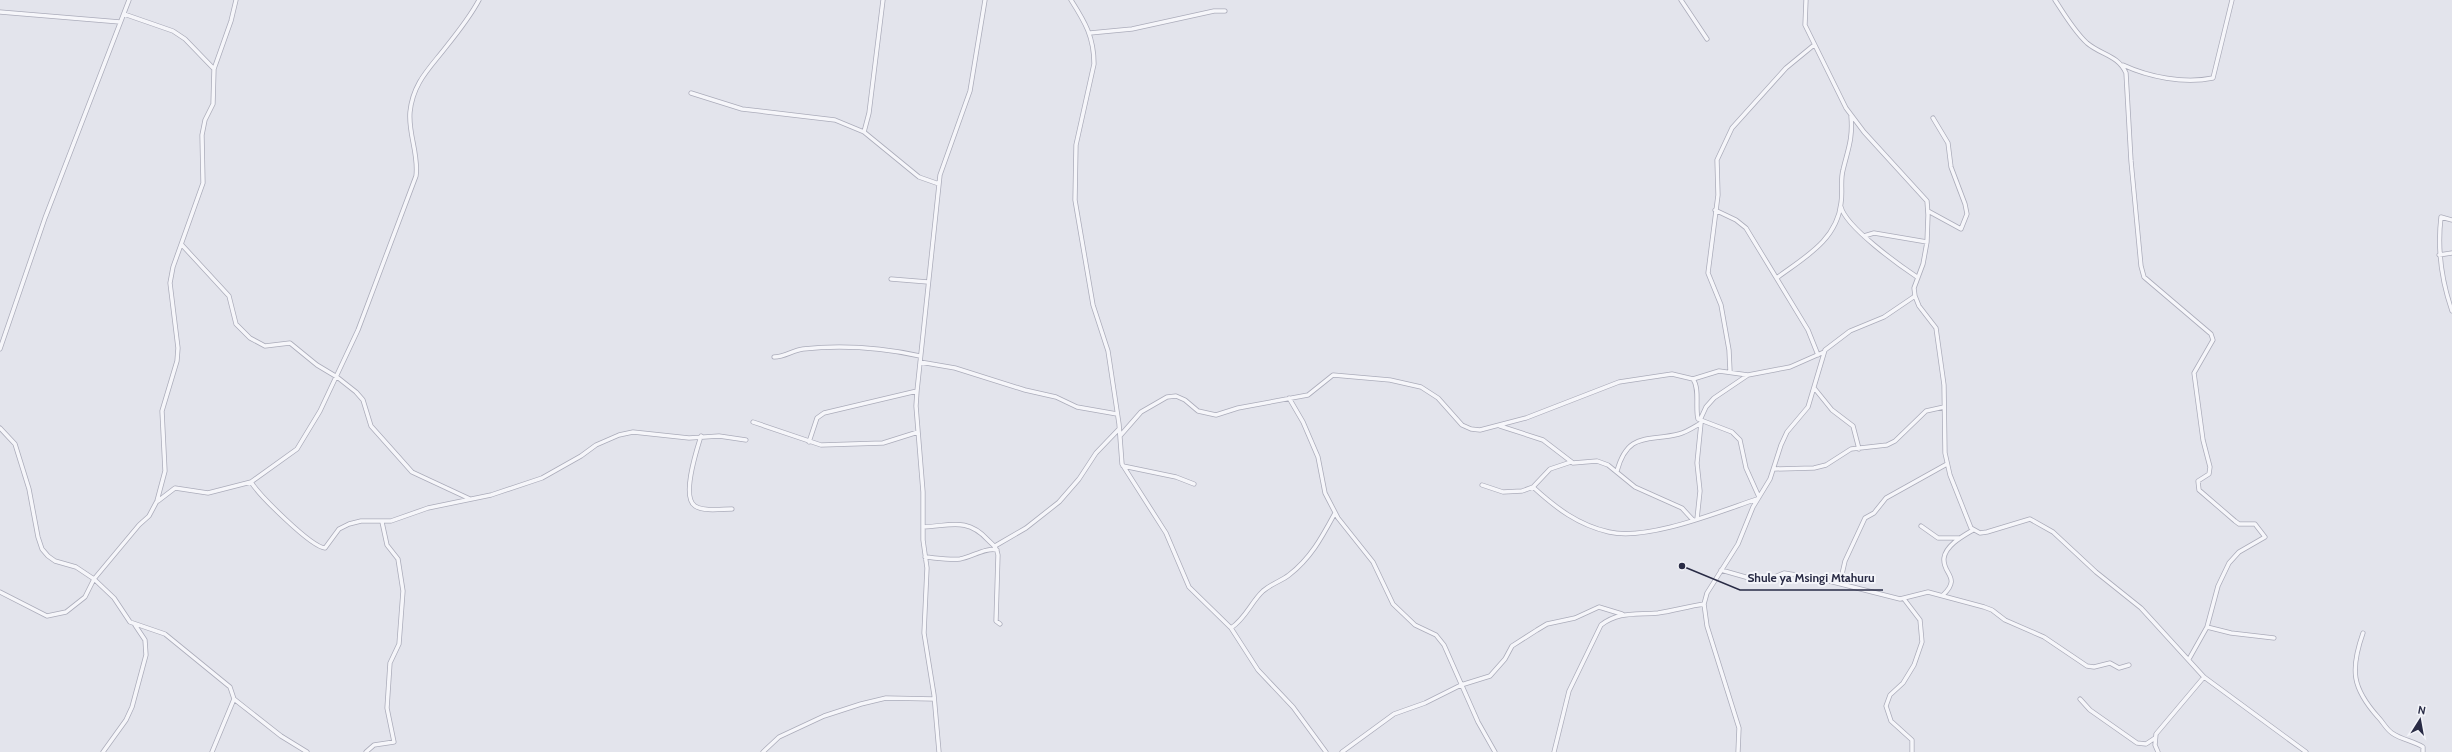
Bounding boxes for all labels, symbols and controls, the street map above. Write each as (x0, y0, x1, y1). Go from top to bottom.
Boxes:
callout: Shule ya Msingi Mtahuru (1740, 566, 1883, 590)
text: Shule ya Msingi Mtahuru (1747, 570, 1875, 585)
north arrow (2400, 700, 2440, 740)
text: N (2417, 703, 2427, 718)

